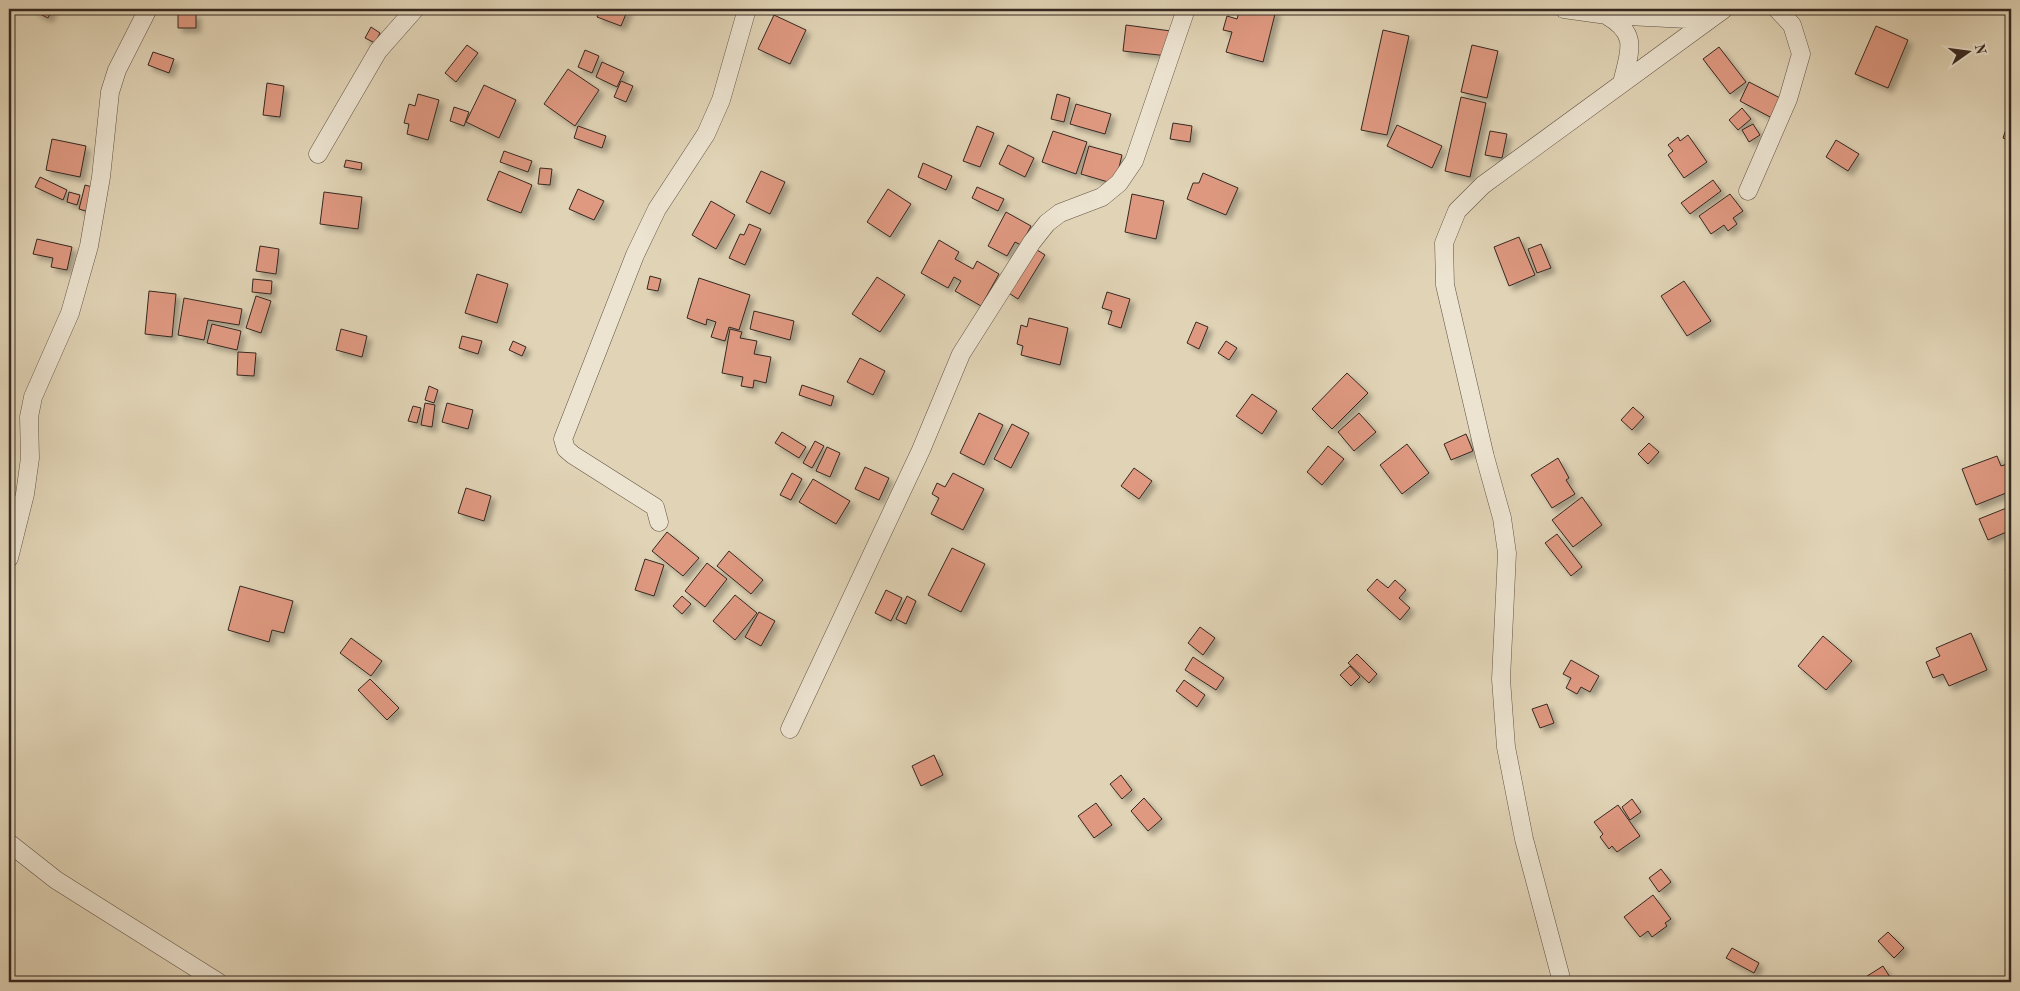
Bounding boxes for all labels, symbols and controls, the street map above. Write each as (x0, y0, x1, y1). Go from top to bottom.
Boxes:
north arrow (1942, 28, 1992, 78)
text: N (1972, 42, 1988, 56)

